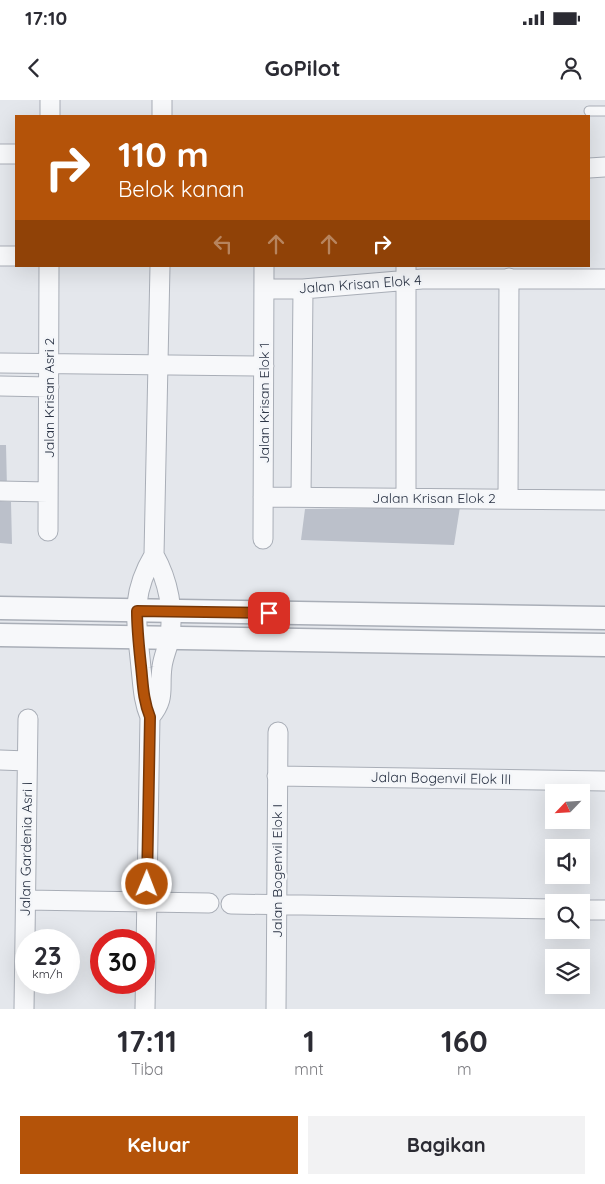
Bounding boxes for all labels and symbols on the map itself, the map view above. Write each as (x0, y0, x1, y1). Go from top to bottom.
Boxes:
street label: Jalan Krisan Elok 4 (298, 271, 422, 297)
street label: Jalan Krisan Asri 2 (40, 338, 58, 458)
street label: Jalan Krisan Elok 1 (255, 343, 273, 463)
street label: Jalan Krisan Elok 2 (372, 489, 496, 507)
pin (248, 592, 290, 634)
street label: Jalan Bogenvil Elok III (370, 768, 512, 788)
street label: Jalan Gardenia Asri I (16, 781, 36, 917)
north arrow (545, 784, 590, 829)
street label: Jalan Bogenvil Elok I (268, 804, 286, 938)
position arrow (120, 857, 172, 909)
speed limit sign: 30 (90, 929, 155, 994)

